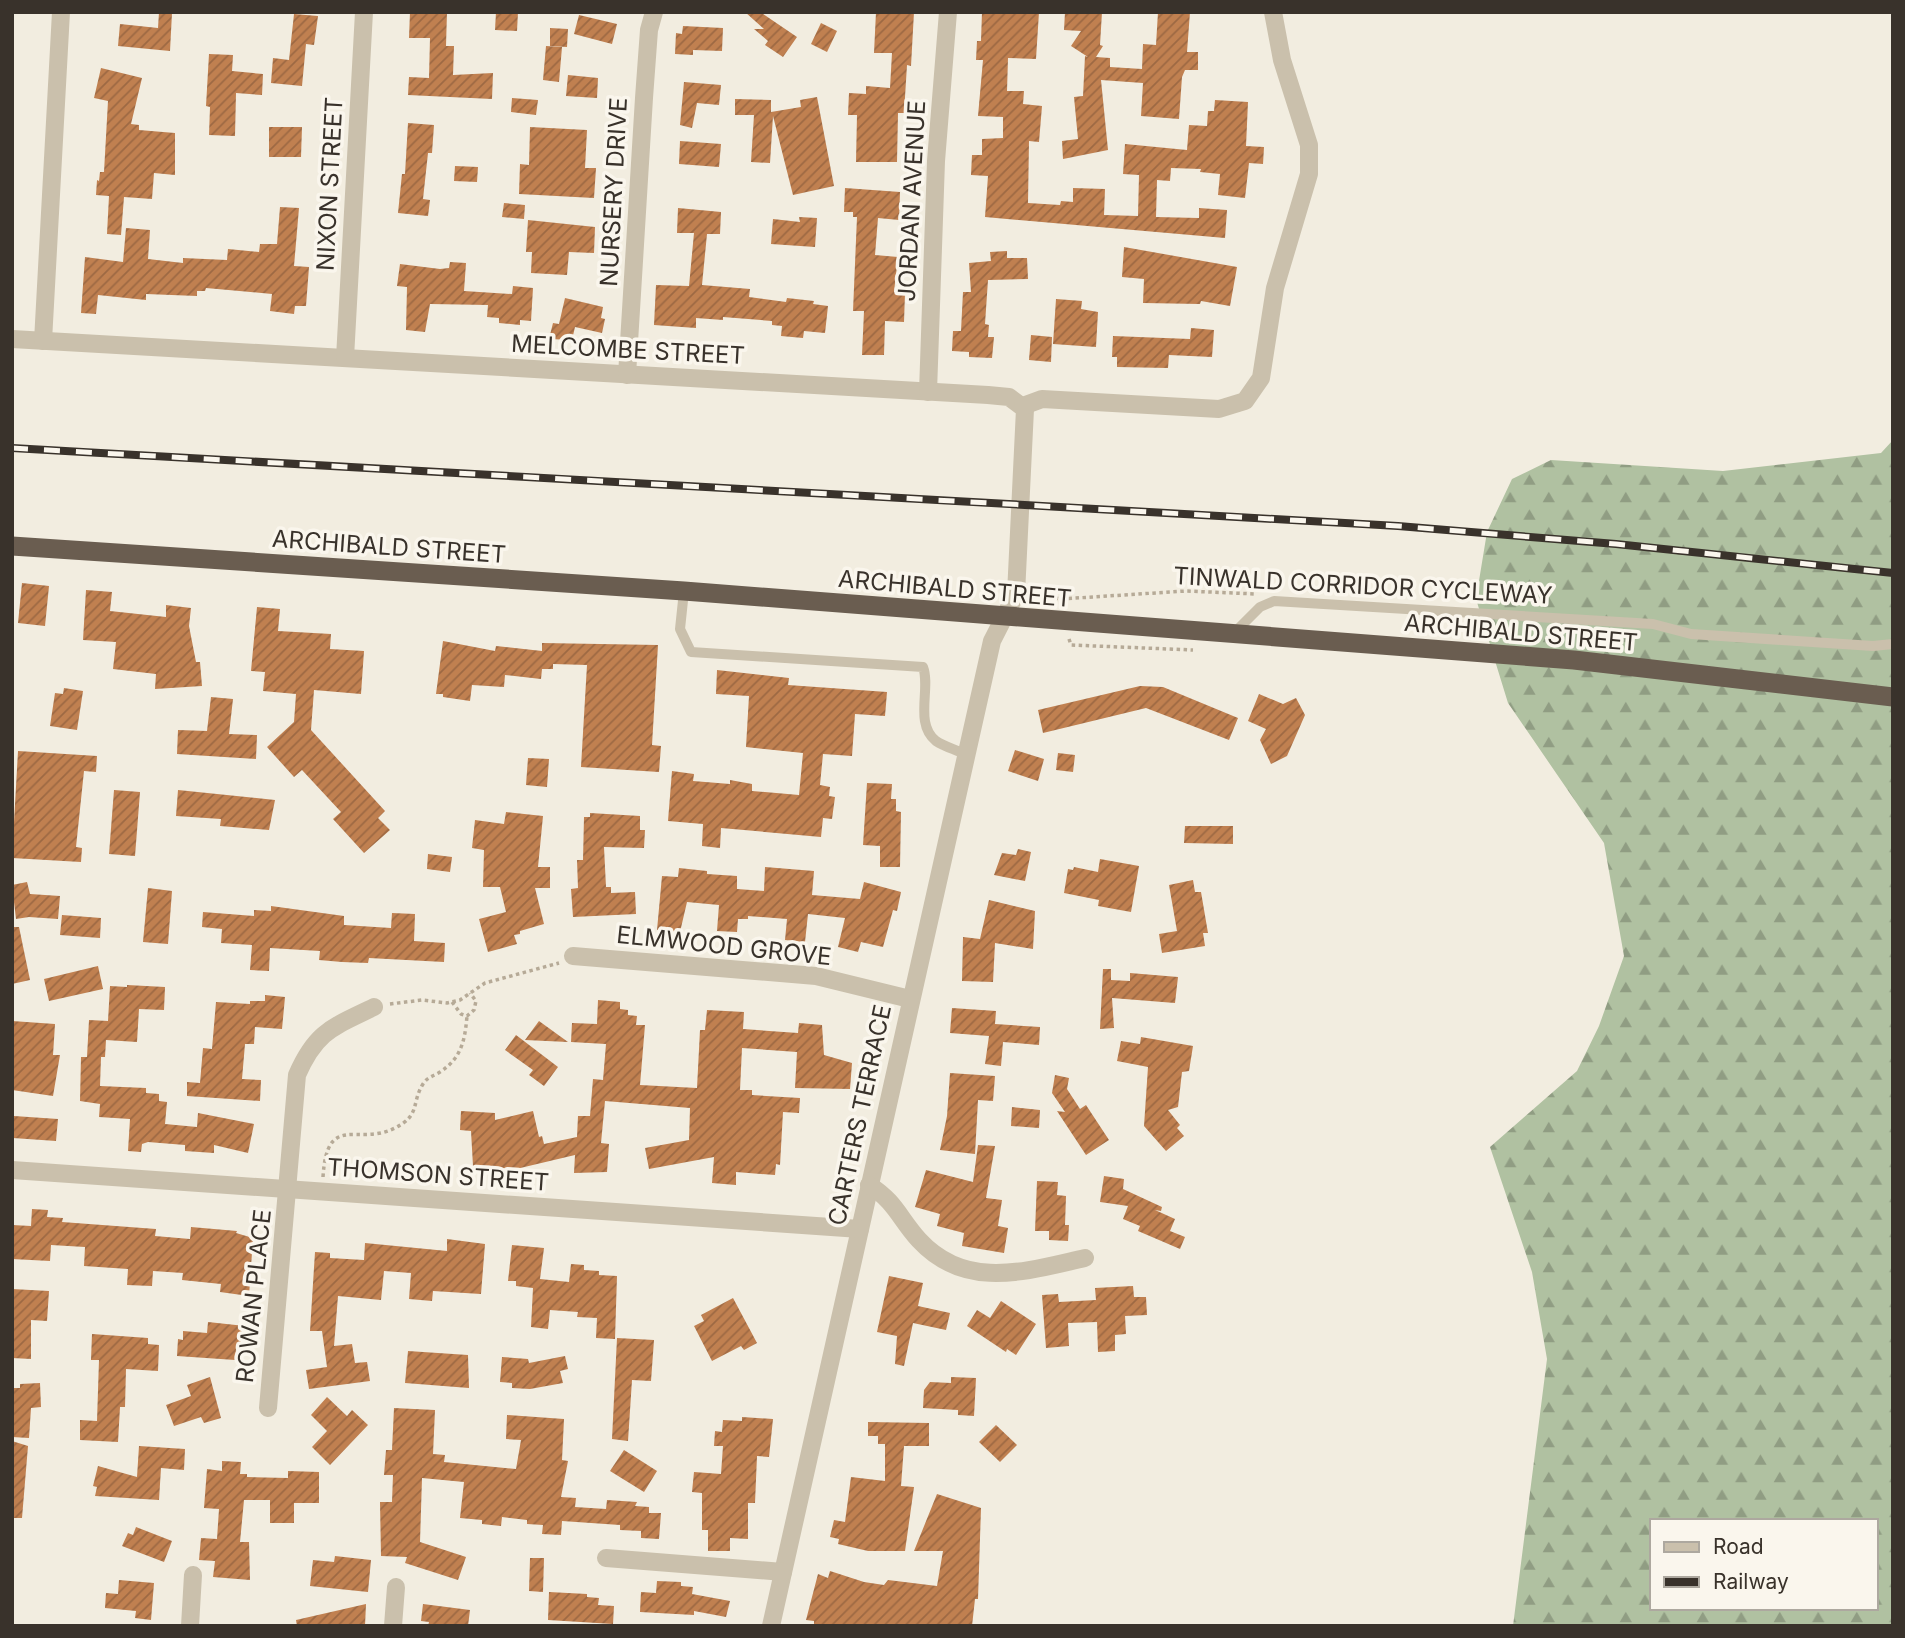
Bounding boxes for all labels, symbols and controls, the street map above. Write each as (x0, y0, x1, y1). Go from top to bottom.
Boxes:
street label: NIXON STREET (310, 96, 349, 272)
street label: NURSERY DRIVE (594, 97, 633, 287)
street label: JORDAN AVENUE (892, 100, 931, 302)
street label: MELCOMBE STREET (510, 329, 746, 370)
street label: ARCHIBALD STREET (271, 524, 507, 569)
street label: TINWALD CORRIDOR CYCLEWAY (1173, 561, 1553, 610)
street label: ARCHIBALD STREET (837, 564, 1073, 613)
street label: ARCHIBALD STREET (1403, 608, 1639, 657)
street label: ELMWOOD GROVE (615, 920, 833, 971)
street label: CARTERS TERRACE (822, 1002, 897, 1228)
street label: THOMSON STREET (326, 1152, 550, 1197)
street label: ROWAN PLACE (230, 1208, 277, 1384)
legend (1650, 1519, 1877, 1610)
text: Road (1713, 1534, 1764, 1559)
text: Railway (1713, 1569, 1789, 1594)

